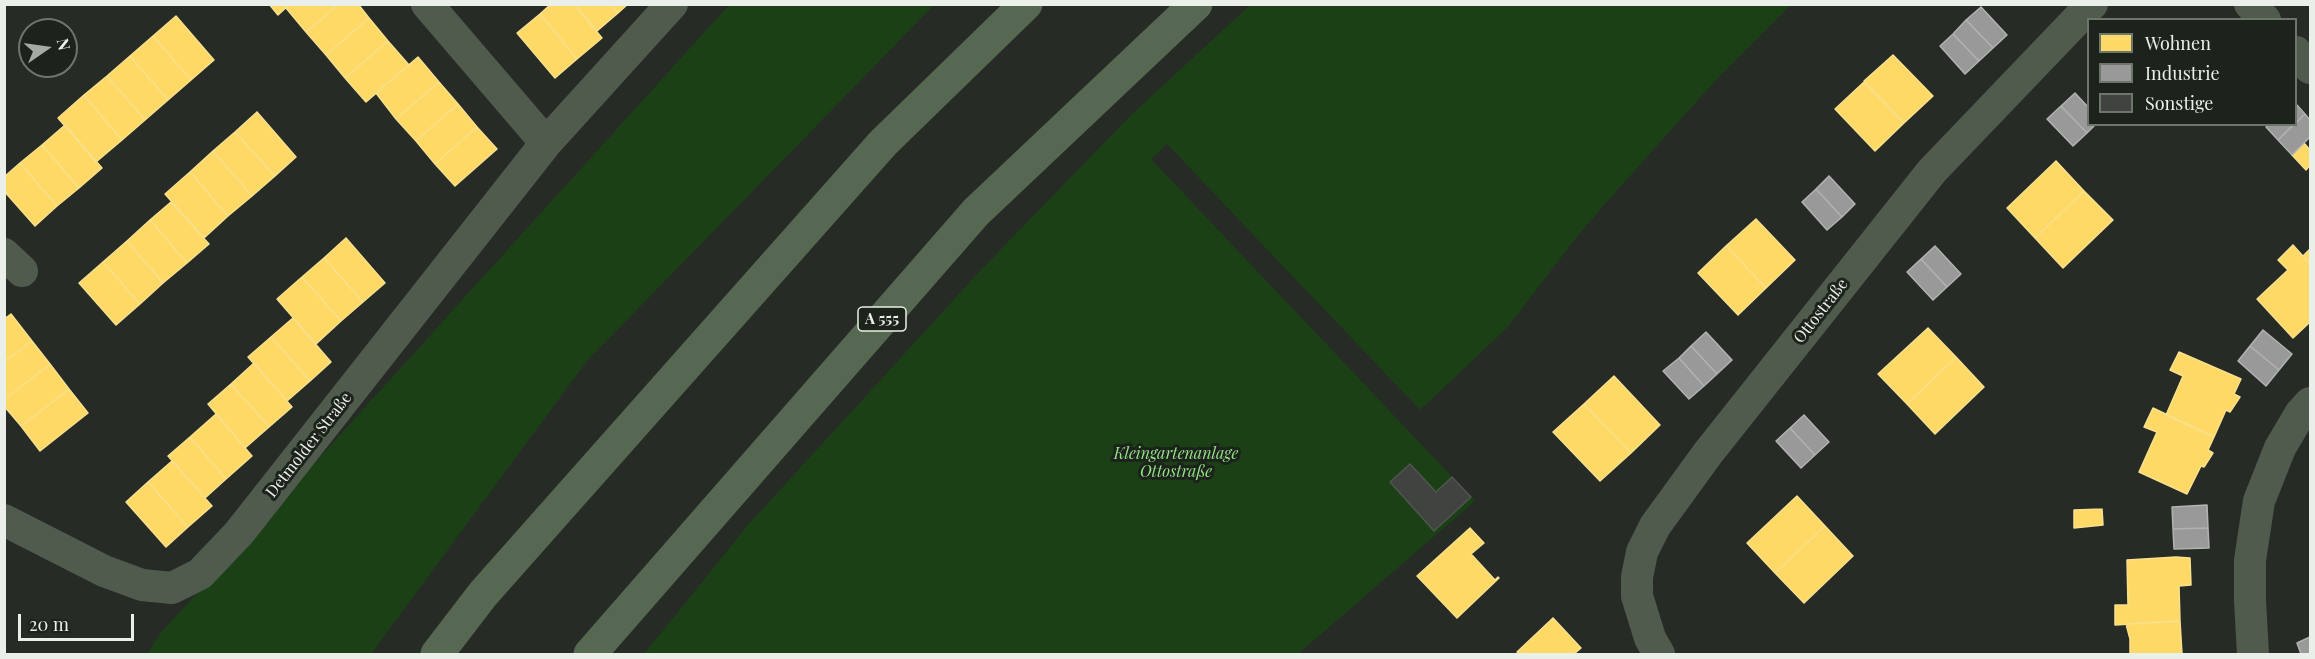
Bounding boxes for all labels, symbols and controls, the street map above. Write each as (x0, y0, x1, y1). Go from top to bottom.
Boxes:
north arrow (18, 18, 78, 78)
legend (2087, 18, 2297, 126)
text: Wohnen (2145, 31, 2211, 55)
text: N (53, 36, 76, 52)
text: Industrie (2145, 61, 2220, 85)
text: Sonstige (2145, 91, 2213, 115)
street label: Ottostraße (1790, 275, 1852, 347)
road number: A 555 (858, 307, 906, 331)
street label: Detmolder Straße (262, 389, 356, 501)
park label: Kleingartenanlage Ottostraße (1114, 444, 1238, 482)
scale bar (21, 602, 136, 640)
text: 20 m (29, 612, 69, 636)

